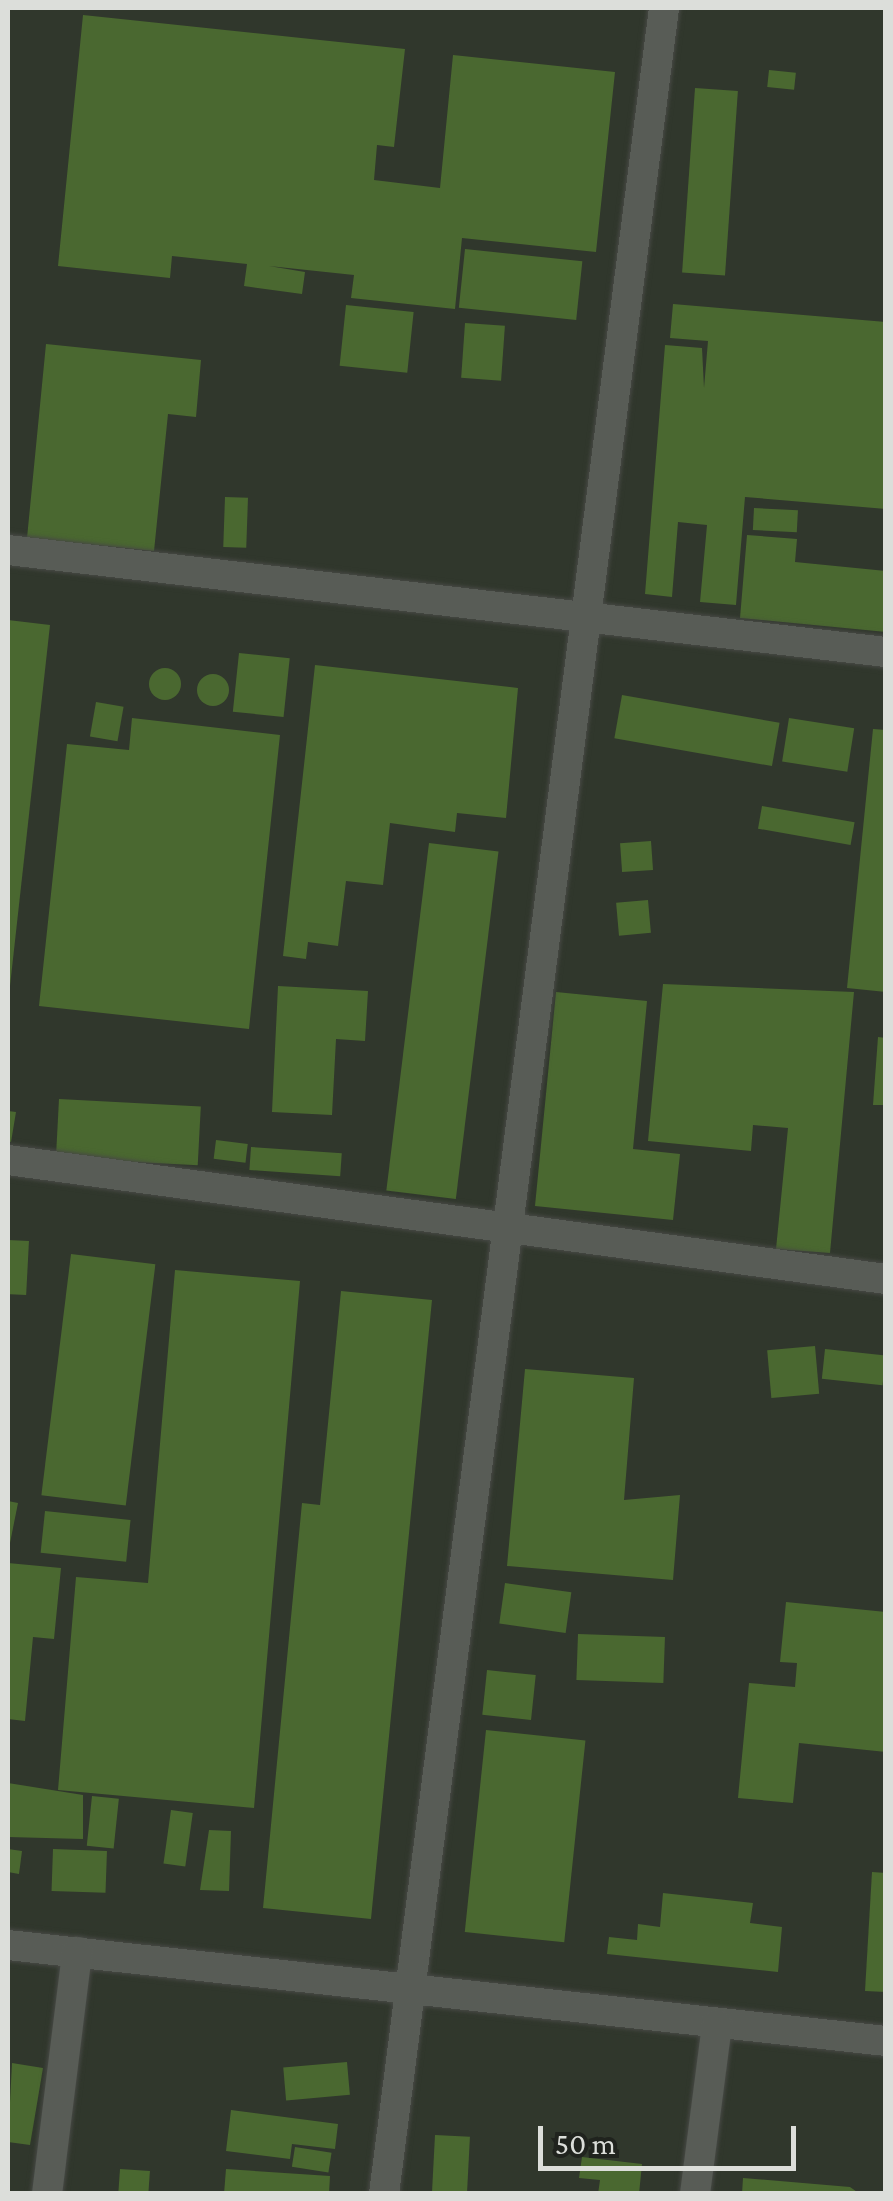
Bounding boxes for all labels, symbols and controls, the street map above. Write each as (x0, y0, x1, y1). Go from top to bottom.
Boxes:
scale bar (543, 2106, 800, 2168)
text: 50 m (555, 2127, 616, 2160)

